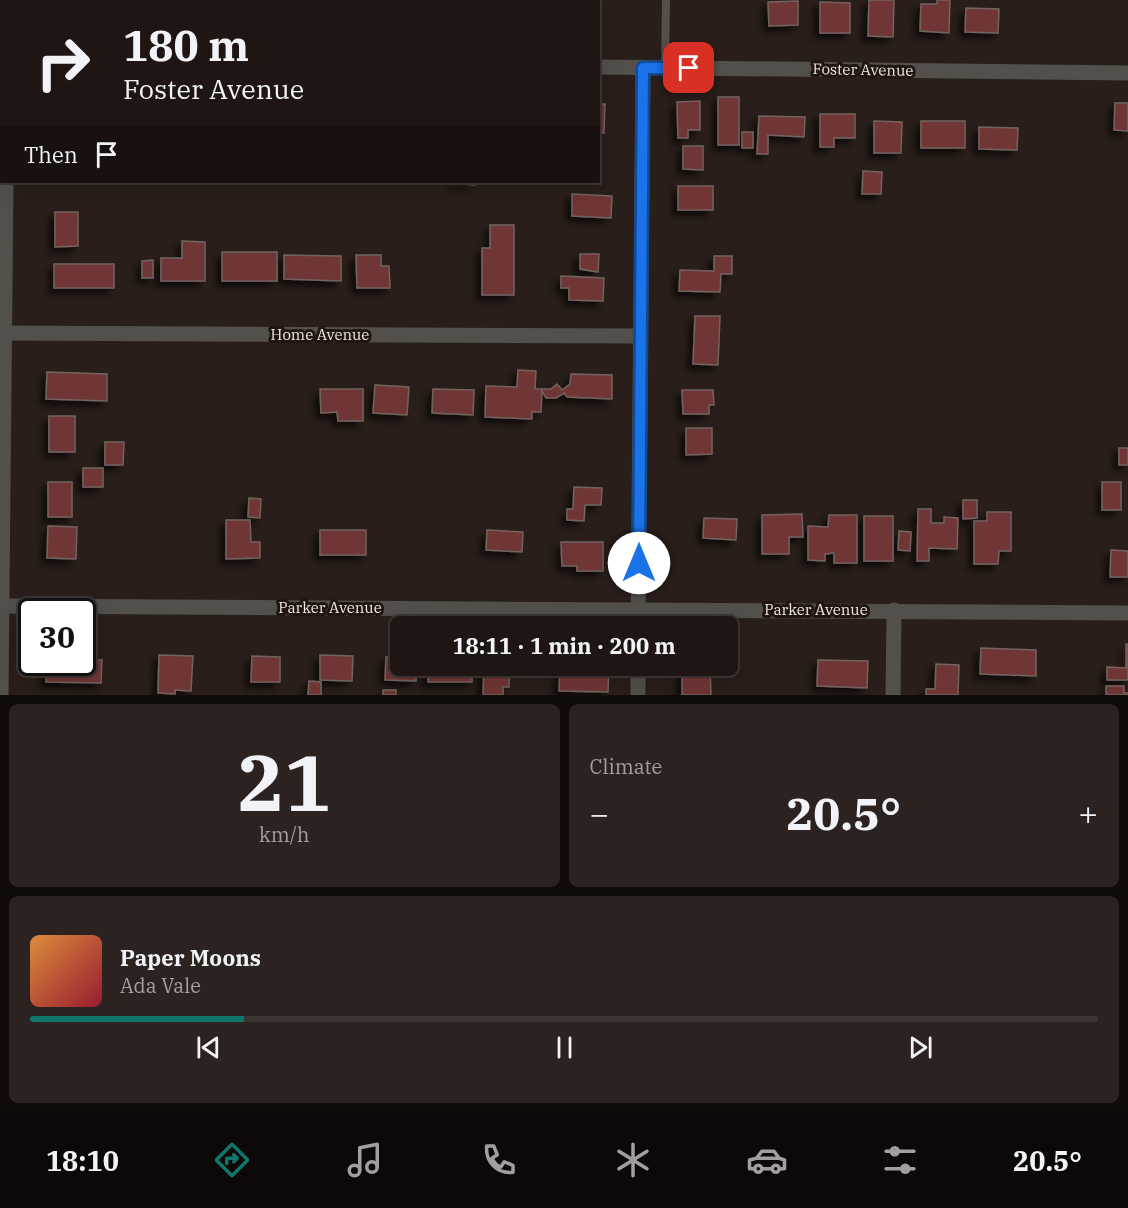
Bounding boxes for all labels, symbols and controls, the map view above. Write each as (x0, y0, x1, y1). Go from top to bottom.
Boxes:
text: 180 m (123, 18, 249, 73)
icon: right (24, 24, 102, 102)
pin (663, 42, 714, 93)
icon: arrive (672, 51, 705, 84)
street label: Foster Avenue (813, 59, 913, 80)
text: Foster Avenue (123, 71, 304, 106)
icon: arrive (90, 138, 123, 171)
text: Then (24, 140, 78, 169)
street label: Home Avenue (271, 325, 369, 344)
position arrow (607, 531, 671, 595)
speed limit sign: 30 (18, 598, 96, 676)
street label: Parker Avenue (278, 598, 382, 617)
street label: Parker Avenue (764, 600, 868, 619)
text: 18:11 · 1 min · 200 m (452, 631, 676, 660)
text: 21 (237, 731, 331, 832)
text: Climate (590, 753, 662, 780)
text: 20.5° (786, 784, 901, 842)
text: − (590, 792, 609, 835)
text: + (1078, 792, 1098, 835)
text: km/h (259, 821, 310, 848)
text: Paper Moons (120, 943, 261, 972)
text: Ada Vale (120, 972, 201, 999)
icon: previous (192, 1031, 225, 1064)
icon: pause (548, 1031, 581, 1064)
icon: next (904, 1031, 937, 1064)
icon: directions (211, 1139, 253, 1181)
icon: music (344, 1139, 386, 1181)
icon: phone (478, 1139, 520, 1181)
icon: climate (612, 1139, 654, 1181)
icon: car (746, 1139, 788, 1181)
icon: filters (879, 1139, 921, 1181)
text: 18:10 (46, 1143, 119, 1178)
text: 20.5° (1013, 1143, 1082, 1178)

